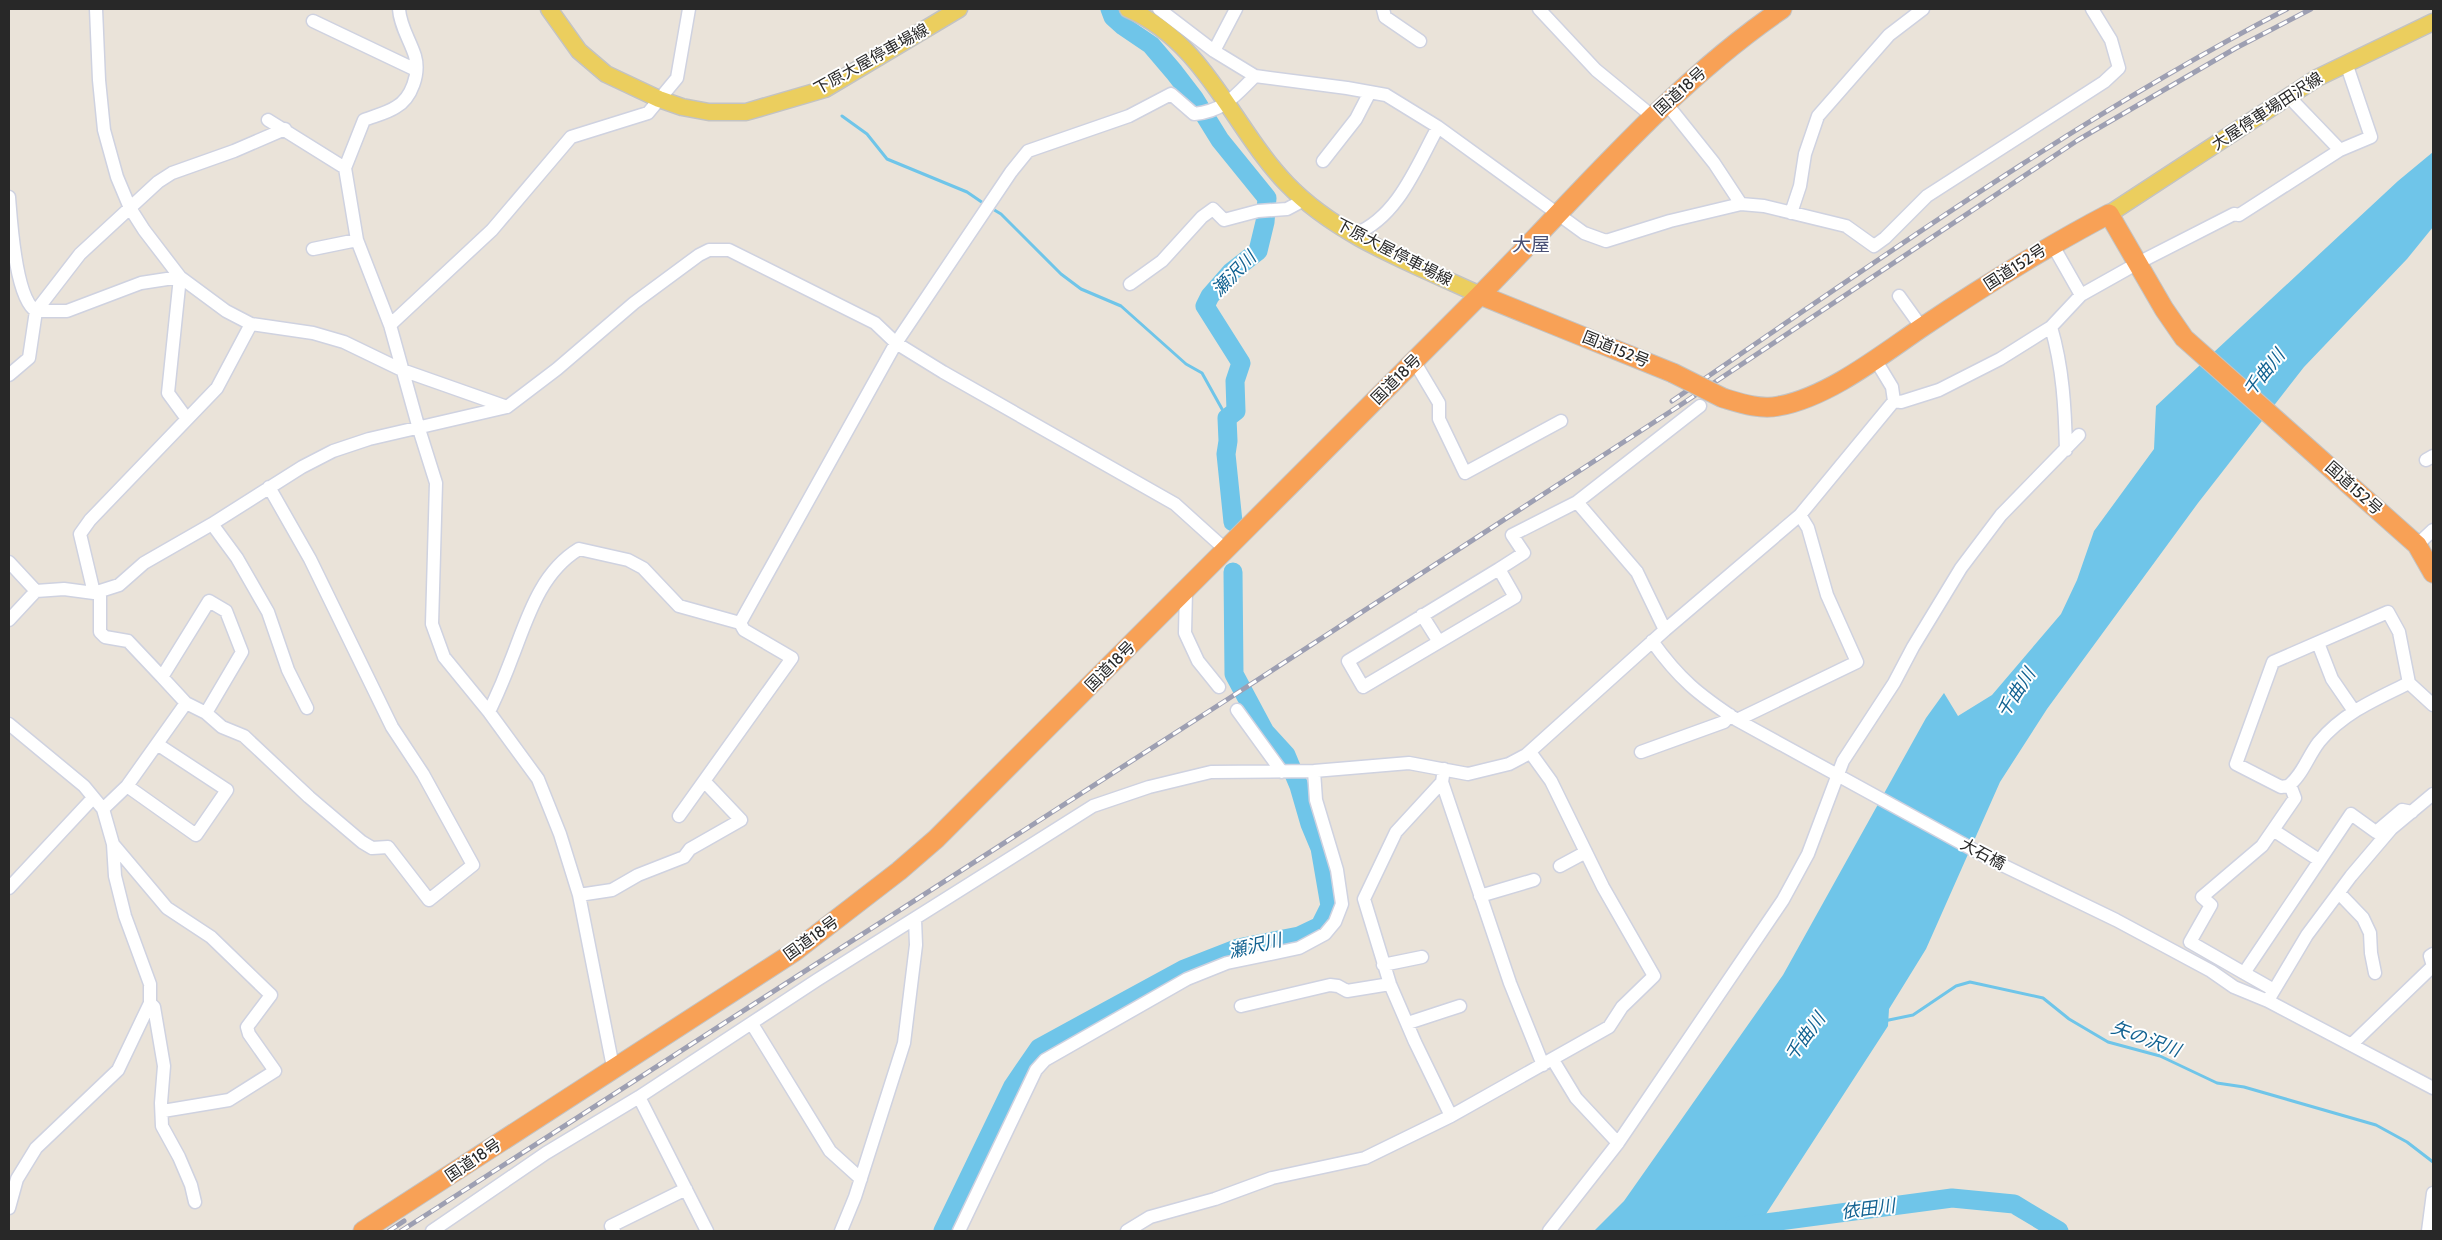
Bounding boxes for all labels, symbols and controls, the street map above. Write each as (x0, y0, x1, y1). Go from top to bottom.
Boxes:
street label: 下原大屋停車場線 (810, 20, 932, 98)
street label: 国道18号 (1650, 63, 1710, 119)
street label: 大屋停車場田沢線 (2208, 68, 2326, 154)
street label: 下原大屋停車場線 (1333, 214, 1455, 290)
district label: 大屋 (1512, 233, 1550, 256)
street label: 国道152号 (1980, 240, 2050, 294)
water label: 瀬沢川 (1207, 245, 1262, 301)
street label: 国道152号 (1580, 327, 1652, 371)
water label: 千曲川 (2238, 344, 2291, 401)
street label: 国道18号 (1367, 350, 1425, 408)
street label: 国道152号 (2322, 457, 2386, 519)
street label: 国道18号 (1081, 637, 1139, 695)
water label: 千曲川 (1992, 663, 2041, 722)
street label: 大石橋 (1957, 834, 2009, 874)
street label: 国道18号 (780, 912, 842, 964)
water label: 瀬沢川 (1226, 929, 1286, 963)
water label: 千曲川 (1780, 1007, 1831, 1065)
water label: 矢の沢川 (2108, 1016, 2185, 1062)
street label: 国道18号 (442, 1135, 504, 1185)
water label: 依田川 (1840, 1195, 1898, 1223)

